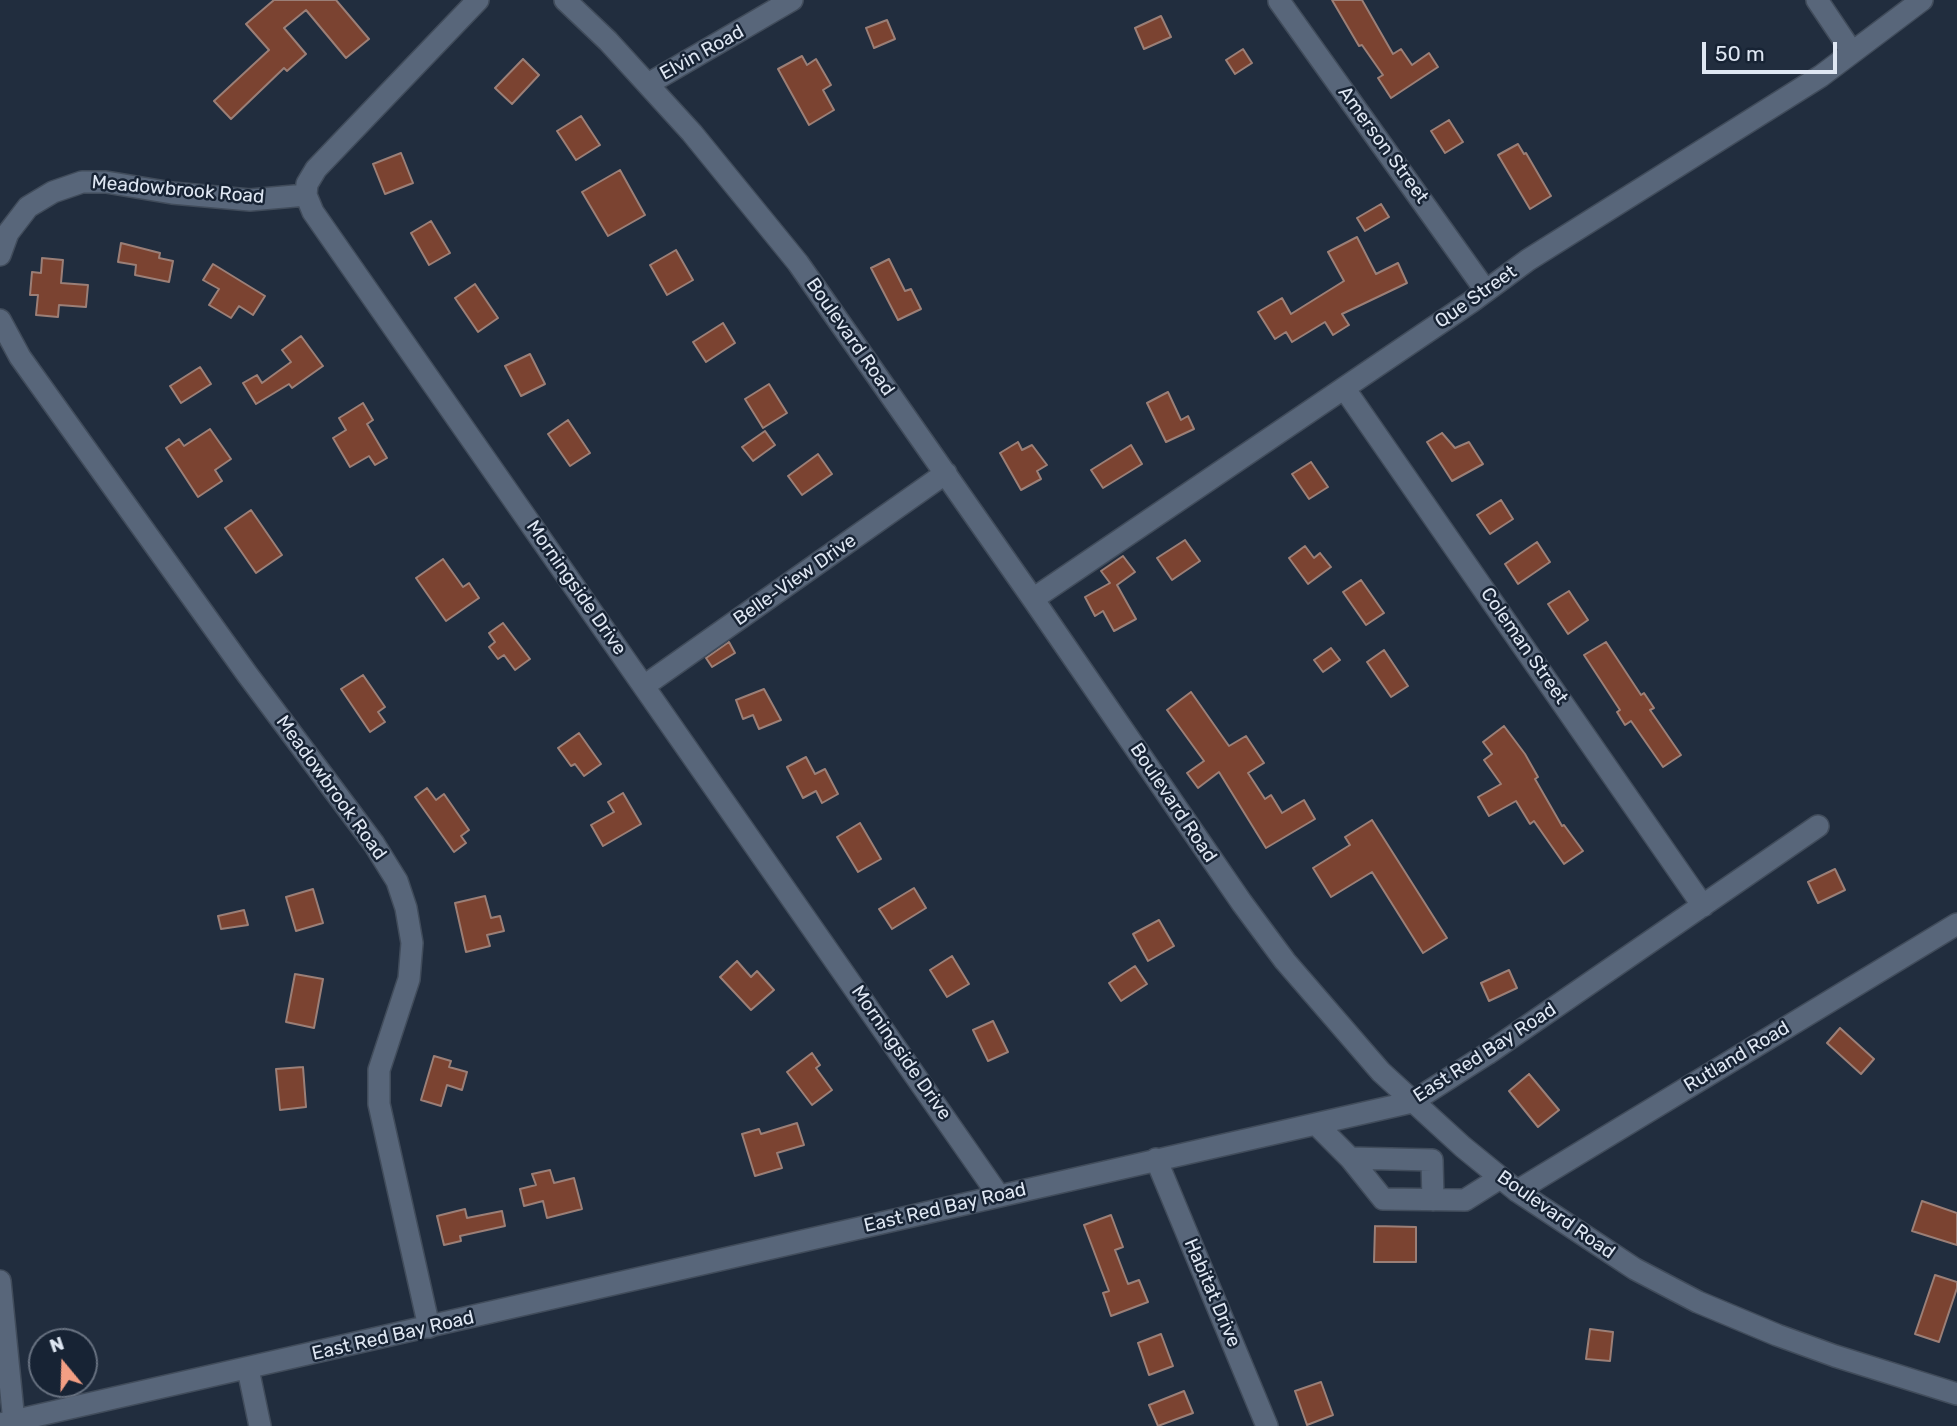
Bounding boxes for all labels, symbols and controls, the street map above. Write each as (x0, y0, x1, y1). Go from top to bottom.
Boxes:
street label: Elvin Road (656, 21, 748, 85)
scale bar (1705, 28, 1840, 72)
text: 50 m (1715, 41, 1765, 66)
street label: Amerson Street (1333, 82, 1433, 208)
street label: Meadowbrook Road (91, 171, 265, 209)
street label: Que Street (1431, 261, 1521, 333)
street label: Boulevard Road (801, 274, 899, 400)
street label: Morningside Drive (521, 516, 631, 660)
street label: Belle-View Drive (729, 529, 861, 631)
street label: Coleman Street (1475, 583, 1573, 709)
street label: Meadowbrook Road (271, 711, 391, 865)
street label: Boulevard Road (1125, 739, 1221, 867)
street label: Morningside Drive (846, 981, 956, 1125)
street label: East Red Bay Road (1409, 998, 1561, 1108)
street label: Rutland Road (1680, 1017, 1794, 1097)
street label: Boulevard Road (1493, 1166, 1619, 1264)
street label: East Red Bay Road (862, 1178, 1028, 1238)
street label: Habitat Drive (1179, 1235, 1245, 1351)
street label: East Red Bay Road (310, 1306, 476, 1366)
north arrow (28, 1328, 98, 1398)
text: N (46, 1331, 67, 1358)

